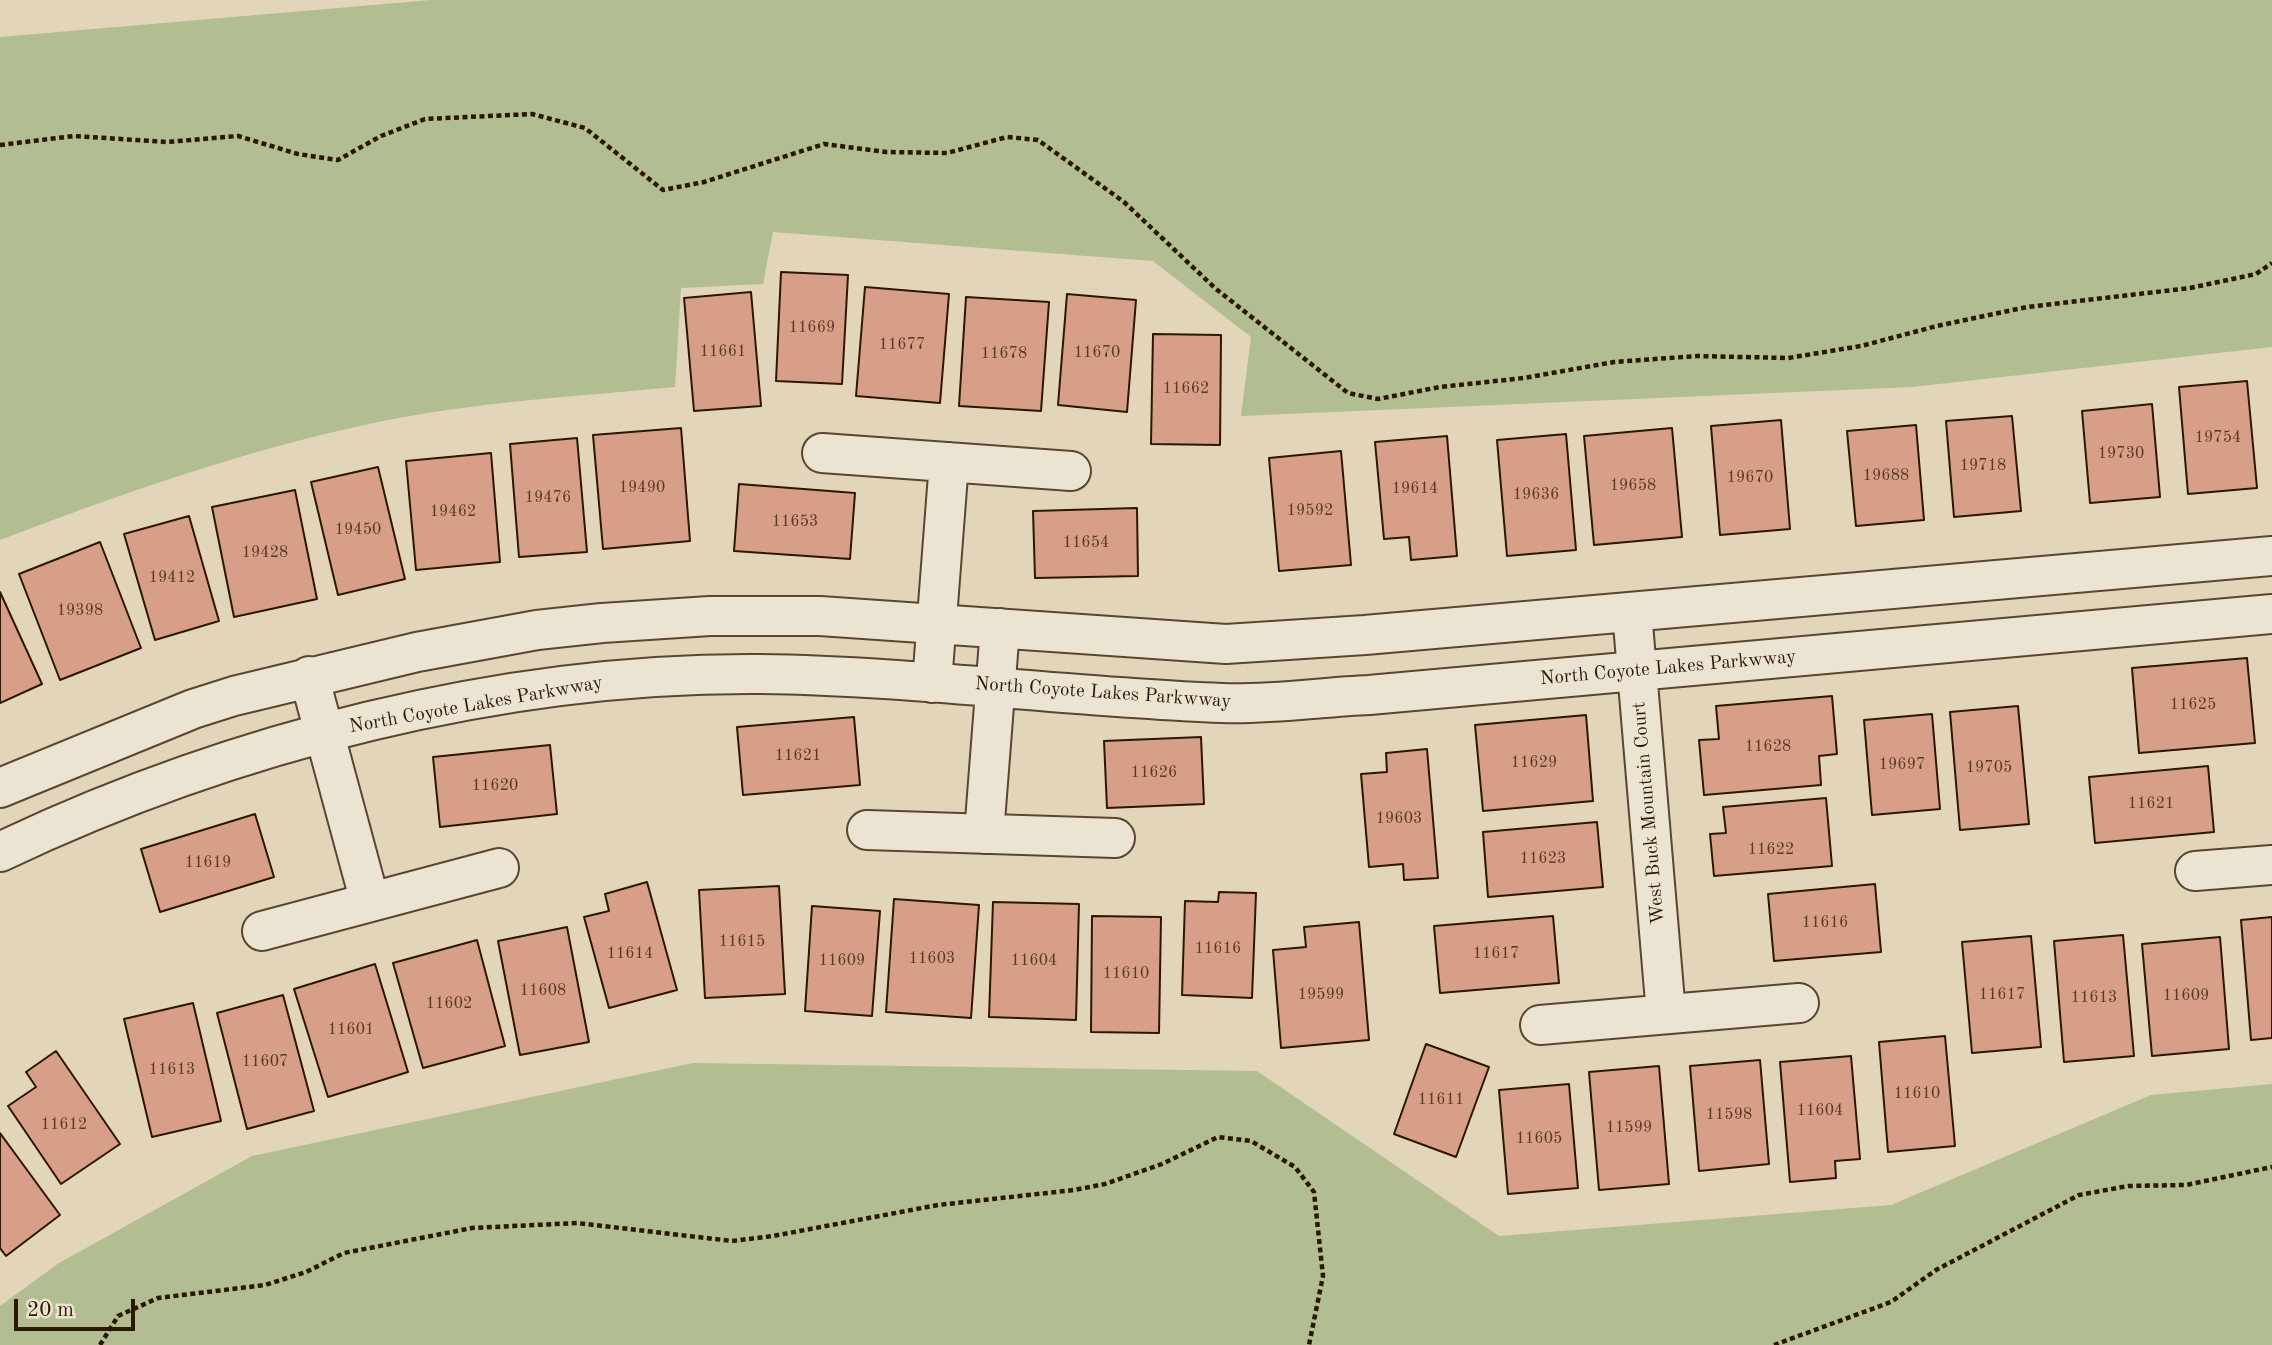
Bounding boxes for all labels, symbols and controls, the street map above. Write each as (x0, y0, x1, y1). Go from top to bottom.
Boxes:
house number: 11669 (789, 318, 835, 338)
house number: 11677 (879, 335, 925, 355)
house number: 11661 (700, 342, 746, 362)
house number: 11670 (1074, 343, 1120, 363)
house number: 11678 (981, 344, 1027, 364)
house number: 11662 (1163, 379, 1209, 399)
house number: 19754 (2195, 428, 2241, 448)
house number: 19730 (2098, 444, 2144, 464)
house number: 19718 (1960, 456, 2006, 476)
house number: 19688 (1863, 466, 1909, 486)
house number: 19670 (1727, 468, 1773, 488)
house number: 19658 (1610, 476, 1656, 496)
house number: 19490 (619, 478, 665, 498)
house number: 19614 (1392, 479, 1438, 499)
house number: 19636 (1513, 485, 1559, 505)
house number: 19476 (525, 488, 571, 508)
house number: 19592 (1287, 501, 1333, 521)
house number: 19462 (430, 502, 476, 522)
house number: 11653 (772, 512, 818, 532)
house number: 19450 (335, 520, 381, 540)
house number: 11654 (1063, 533, 1109, 553)
house number: 19428 (242, 543, 288, 563)
house number: 19412 (149, 568, 195, 588)
house number: 19398 (57, 601, 103, 621)
street label: North Coyote Lakes Parkwway (1539, 645, 1797, 691)
street label: North Coyote Lakes Parkwway (347, 671, 605, 739)
street label: North Coyote Lakes Parkwway (974, 673, 1232, 713)
house number: 11625 (2170, 695, 2216, 715)
street label: West Buck Mountain Court (1628, 701, 1670, 925)
house number: 11628 (1745, 737, 1791, 757)
house number: 11621 (775, 746, 821, 766)
house number: 11629 (1511, 753, 1557, 773)
house number: 19697 (1879, 755, 1925, 775)
house number: 19705 (1966, 758, 2012, 778)
house number: 11626 (1131, 763, 1177, 783)
house number: 11620 (472, 776, 518, 796)
house number: 11621 (2128, 794, 2174, 814)
house number: 19603 (1376, 809, 1422, 829)
house number: 11622 (1748, 840, 1794, 860)
house number: 11623 (1520, 849, 1566, 869)
house number: 11619 (185, 853, 231, 873)
house number: 11616 (1802, 913, 1848, 933)
house number: 11615 (719, 932, 765, 952)
house number: 11616 (1195, 939, 1241, 959)
house number: 11614 (607, 944, 653, 964)
house number: 11617 (1473, 944, 1519, 964)
house number: 11603 (909, 949, 955, 969)
house number: 11609 (819, 951, 865, 971)
house number: 11604 (1011, 951, 1057, 971)
house number: 11610 (1103, 964, 1149, 984)
house number: 11608 (520, 981, 566, 1001)
house number: 19599 (1298, 985, 1344, 1005)
house number: 11617 (1979, 985, 2025, 1005)
house number: 11609 (2163, 986, 2209, 1006)
house number: 11613 (2071, 988, 2117, 1008)
house number: 11602 (426, 994, 472, 1014)
house number: 11601 (328, 1020, 374, 1040)
house number: 11607 (242, 1052, 288, 1072)
house number: 11613 (149, 1060, 195, 1080)
house number: 11610 (1894, 1084, 1940, 1104)
house number: 11611 (1418, 1090, 1464, 1110)
house number: 11604 (1797, 1101, 1843, 1121)
house number: 11598 (1706, 1105, 1752, 1125)
house number: 11612 (41, 1115, 87, 1135)
house number: 11599 (1606, 1118, 1652, 1138)
house number: 11605 (1516, 1129, 1562, 1149)
scale bar (18, 1286, 138, 1330)
text: 20 m (27, 1300, 74, 1321)

